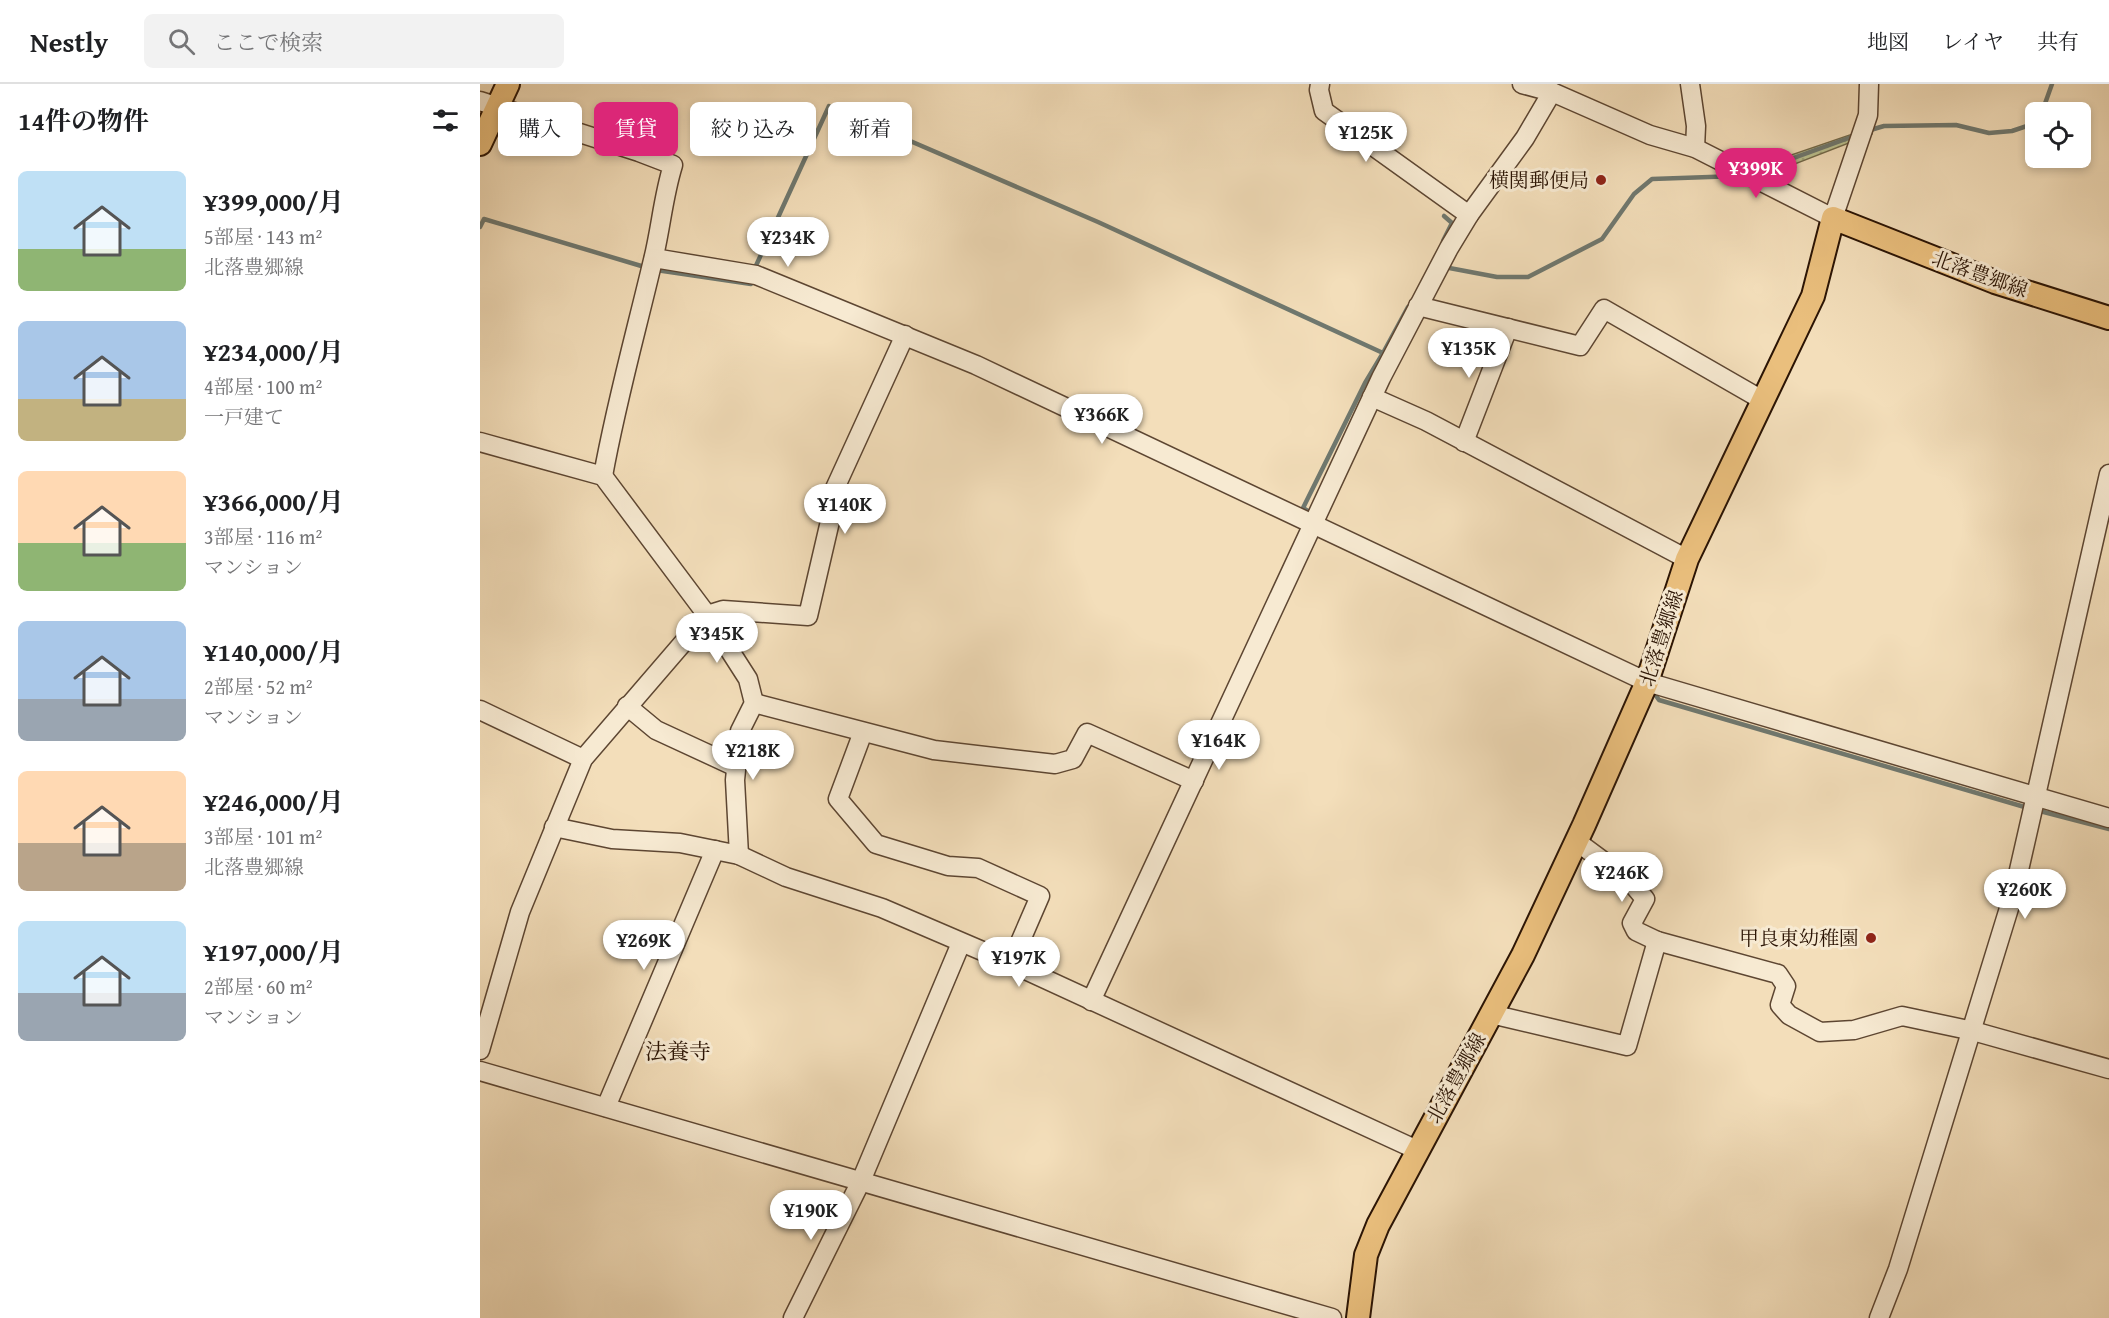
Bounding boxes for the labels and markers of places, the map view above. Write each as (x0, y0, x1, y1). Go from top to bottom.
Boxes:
pin: ¥125K (1324, 112, 1408, 163)
pin: ¥399K (1714, 148, 1798, 199)
place label: 横関郵便局 (1489, 165, 1589, 194)
marker: 横関郵便局 (1594, 173, 1608, 187)
pin: ¥234K (746, 217, 830, 268)
pin: ¥135K (1427, 328, 1511, 379)
pin: ¥366K (1060, 394, 1144, 445)
pin: ¥140K (803, 484, 887, 535)
pin: ¥345K (675, 613, 759, 664)
pin: ¥164K (1177, 720, 1261, 771)
pin: ¥218K (711, 730, 795, 781)
pin: ¥246K (1580, 852, 1664, 903)
pin: ¥260K (1983, 869, 2067, 920)
pin: ¥269K (602, 920, 686, 971)
place label: 甲良東幼稚園 (1739, 923, 1859, 952)
marker: 甲良東幼稚園 (1864, 931, 1878, 945)
pin: ¥197K (977, 937, 1061, 988)
pin: ¥190K (769, 1190, 853, 1241)

